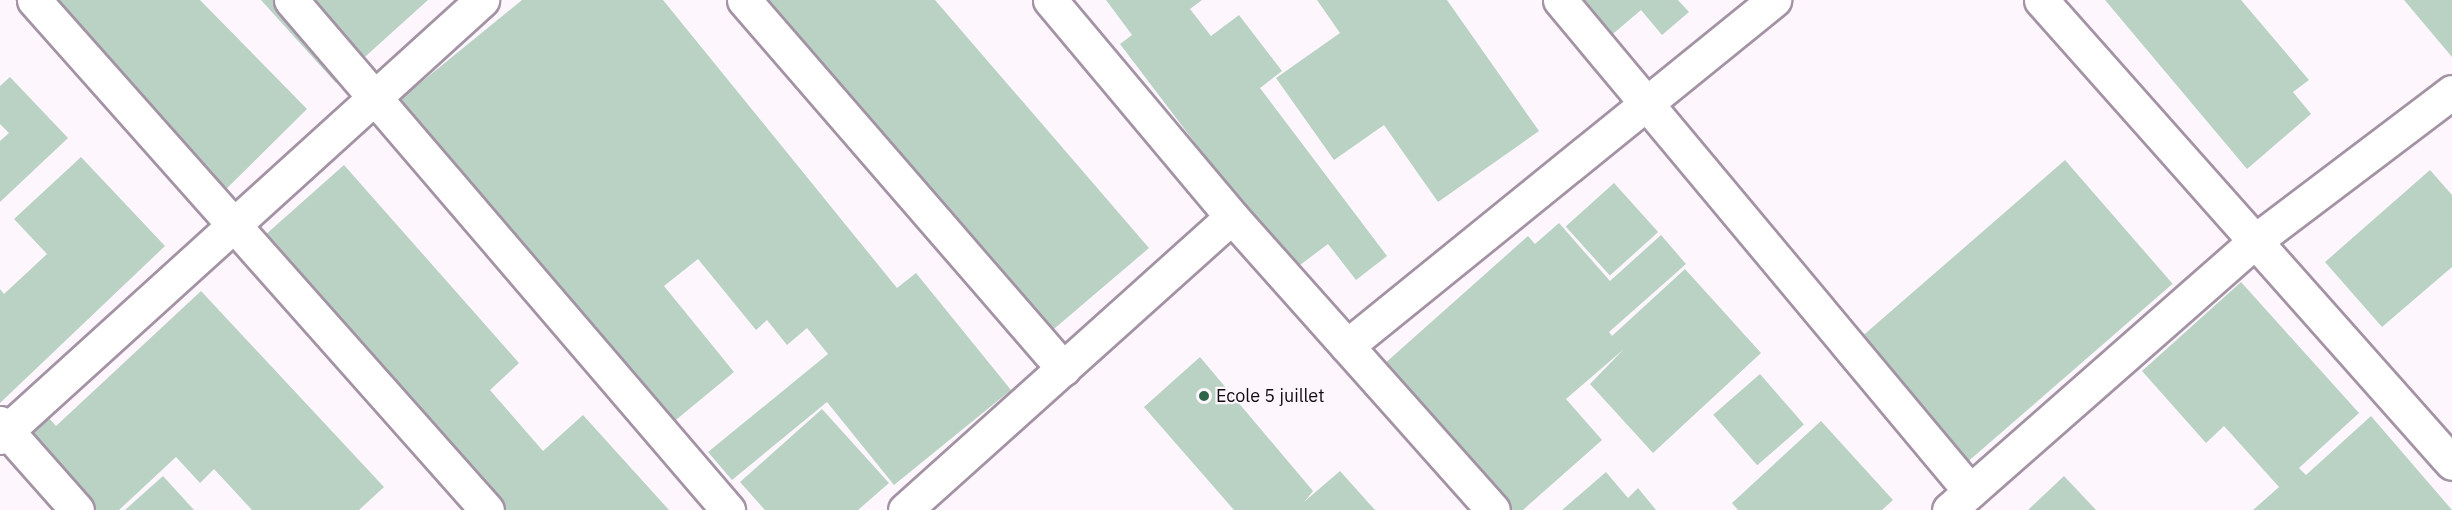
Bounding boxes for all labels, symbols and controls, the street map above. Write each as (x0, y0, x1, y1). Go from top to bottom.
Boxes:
place label: Ecole 5 juillet (1216, 385, 1325, 407)
marker: Ecole 5 juillet (1197, 389, 1211, 403)

